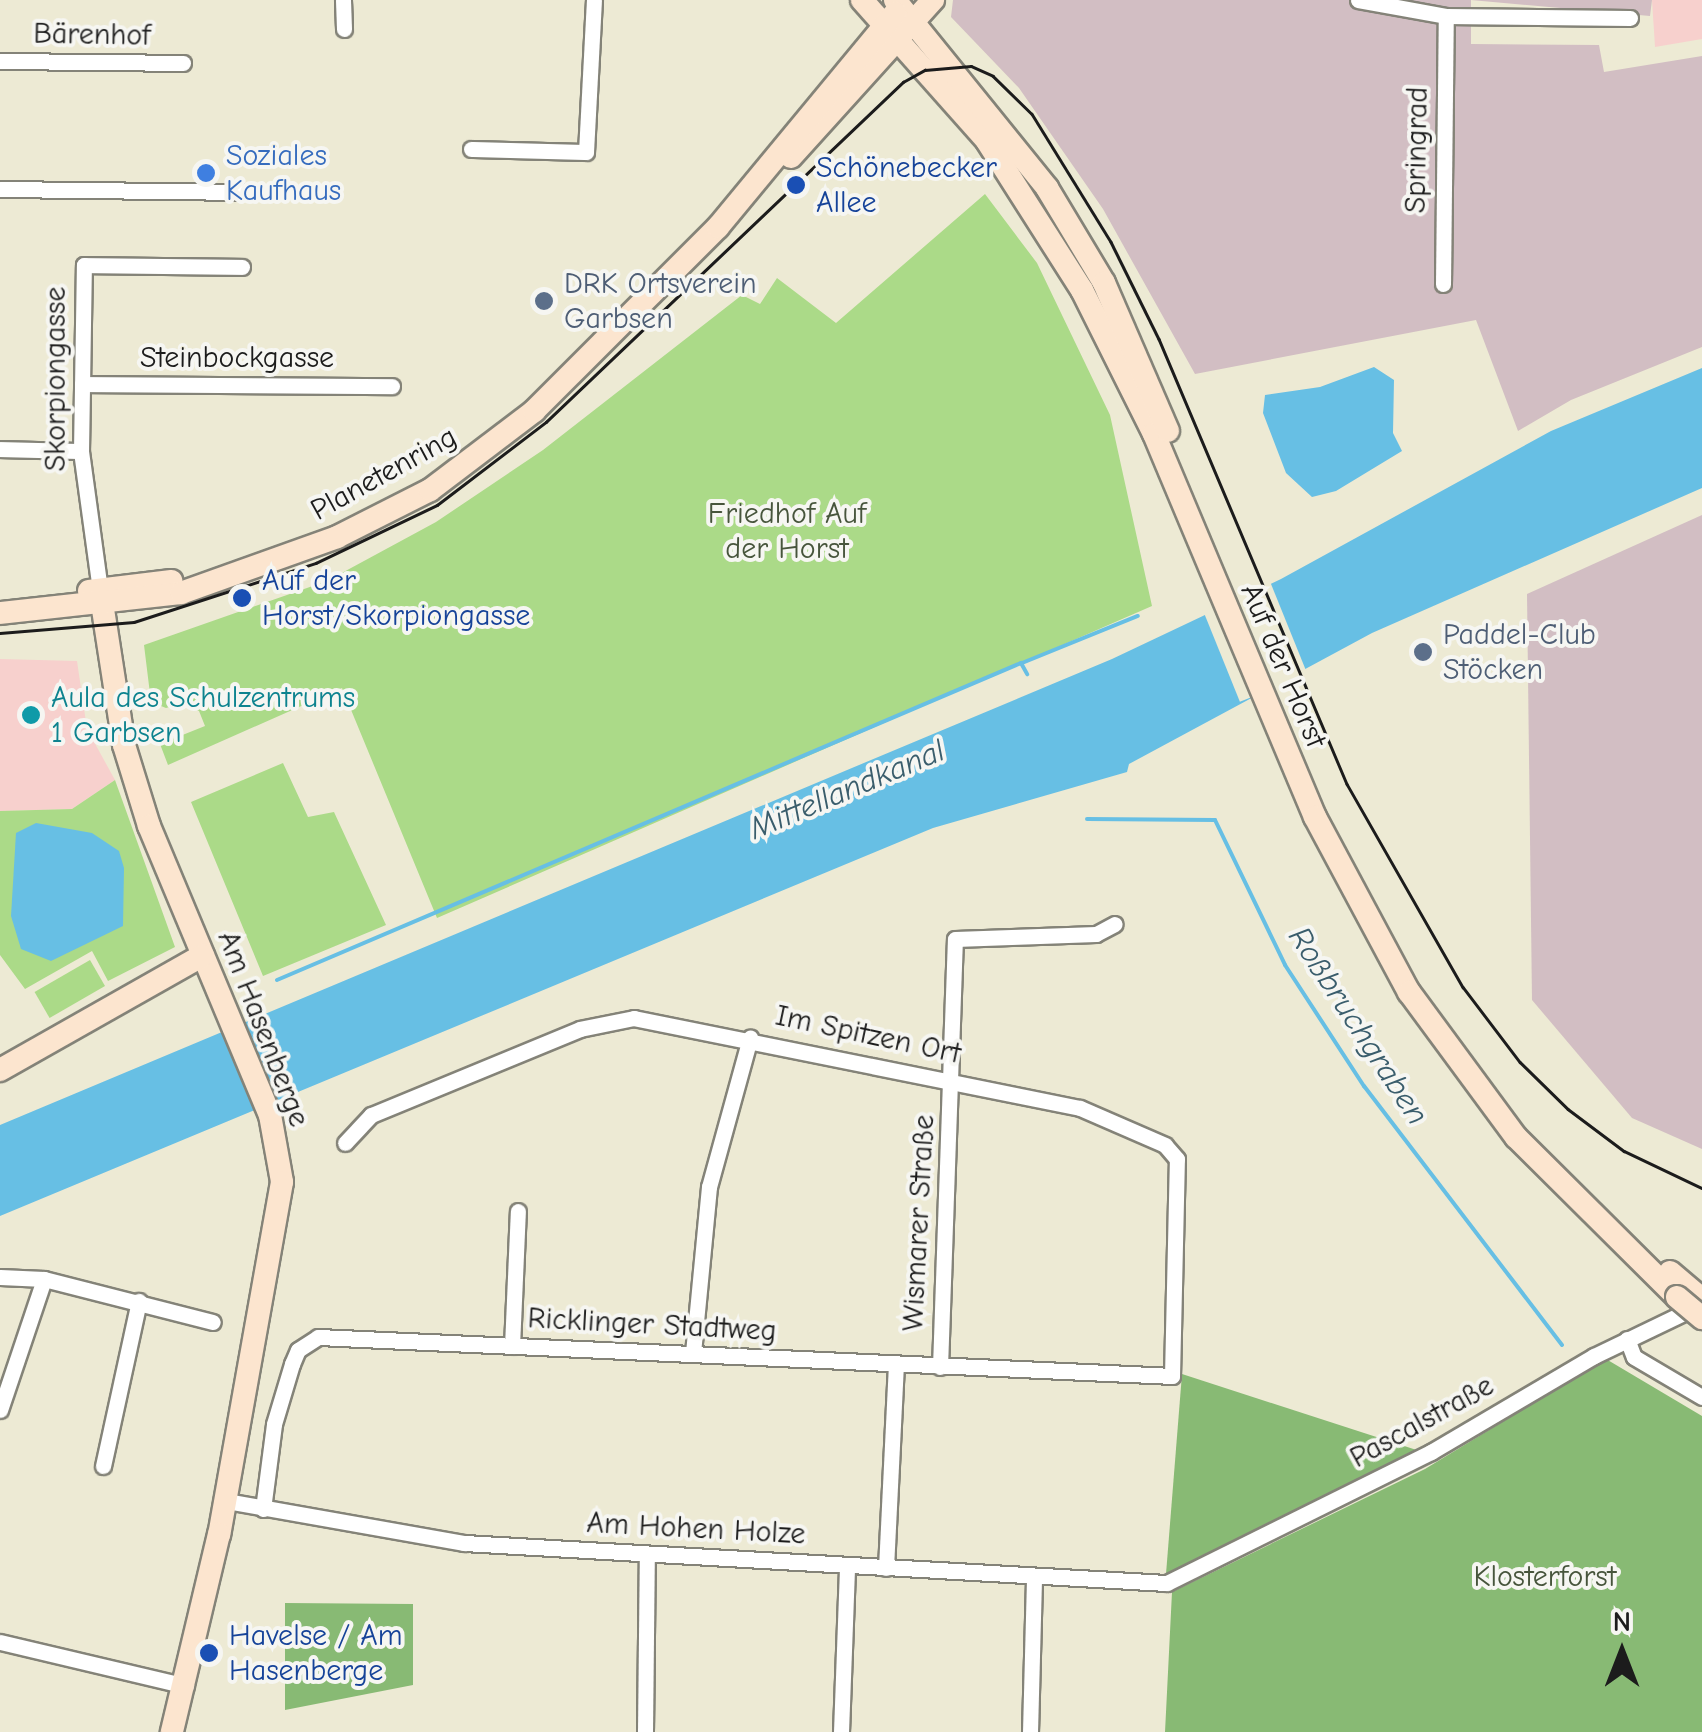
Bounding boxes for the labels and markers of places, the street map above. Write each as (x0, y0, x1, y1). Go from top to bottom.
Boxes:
place label: Soziales Kaufhaus (226, 138, 341, 208)
place label: Schönebecker Allee (816, 150, 997, 220)
marker: Soziales Kaufhaus (195, 162, 217, 184)
marker: Schönebecker Allee (785, 174, 807, 196)
place label: DRK Ortsverein Garbsen (564, 266, 757, 336)
marker: DRK Ortsverein Garbsen (533, 290, 555, 312)
place label: Auf der Horst/Skorpiongasse (262, 563, 530, 634)
marker: Auf der Horst/Skorpiongasse (231, 587, 253, 609)
place label: Paddel-Club Stöcken (1443, 617, 1596, 688)
marker: Paddel-Club Stöcken (1412, 641, 1434, 663)
place label: Aula des Schulzentrums 1 Garbsen (51, 680, 355, 750)
marker: Aula des Schulzentrums 1 Garbsen (20, 704, 42, 726)
place label: Havelse / Am Hasenberge (229, 1618, 402, 1688)
marker: Havelse / Am Hasenberge (198, 1642, 220, 1664)

